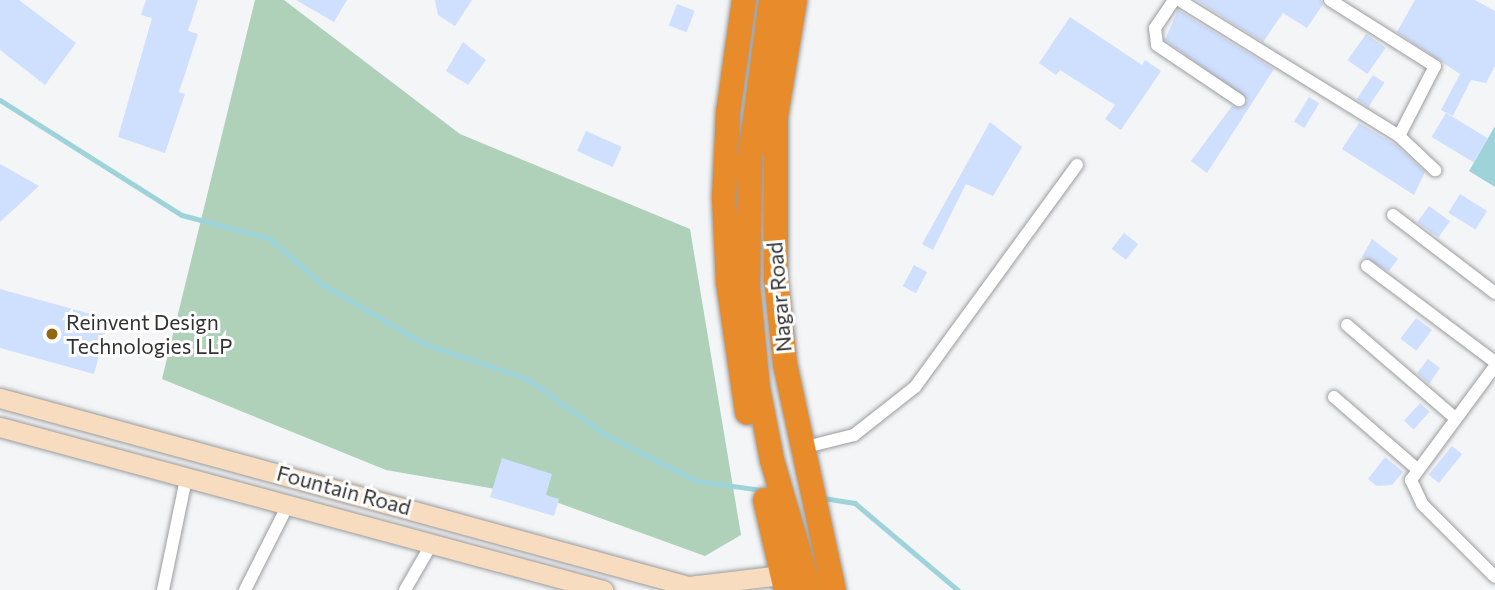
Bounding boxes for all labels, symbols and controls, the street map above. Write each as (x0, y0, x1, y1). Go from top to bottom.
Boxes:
street label: Nagar Road (762, 241, 796, 353)
place label: Reinvent Design Technologies LLP (66, 309, 232, 359)
marker: Reinvent Design Technologies LLP (44, 326, 60, 342)
street label: Fountain Road (274, 460, 414, 520)

